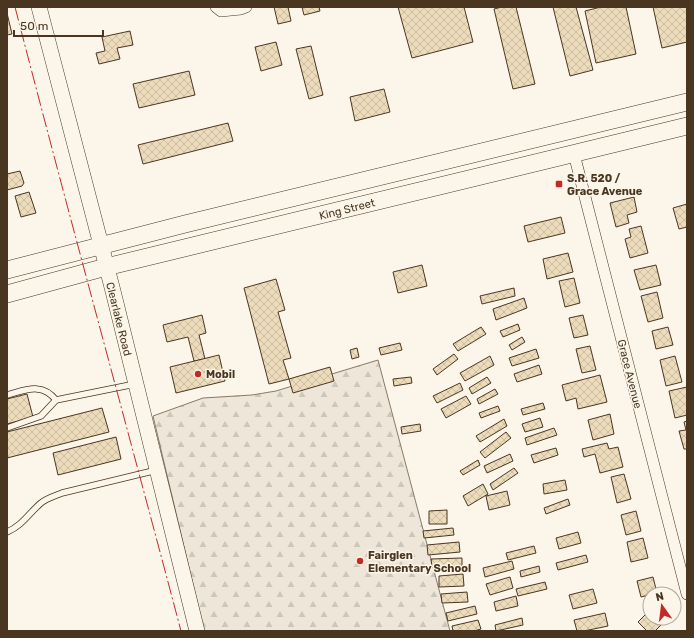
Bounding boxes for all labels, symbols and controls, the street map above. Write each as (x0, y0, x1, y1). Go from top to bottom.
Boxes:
scale bar (14, 12, 103, 38)
text: 50 m (20, 19, 48, 33)
place label: S.R. 520 / Grace Avenue (567, 172, 643, 198)
marker: S.R. 520 / Grace Avenue (554, 179, 564, 189)
street label: King Street (318, 196, 377, 223)
street label: Clearlake Road (103, 281, 134, 357)
street label: Grace Avenue (615, 338, 644, 410)
place label: Mobil (206, 368, 235, 381)
marker: Mobil (193, 369, 203, 379)
place label: Fairglen Elementary School (368, 549, 471, 575)
marker: Fairglen Elementary School (355, 556, 365, 566)
north arrow (642, 586, 682, 626)
text: N (654, 589, 665, 604)

